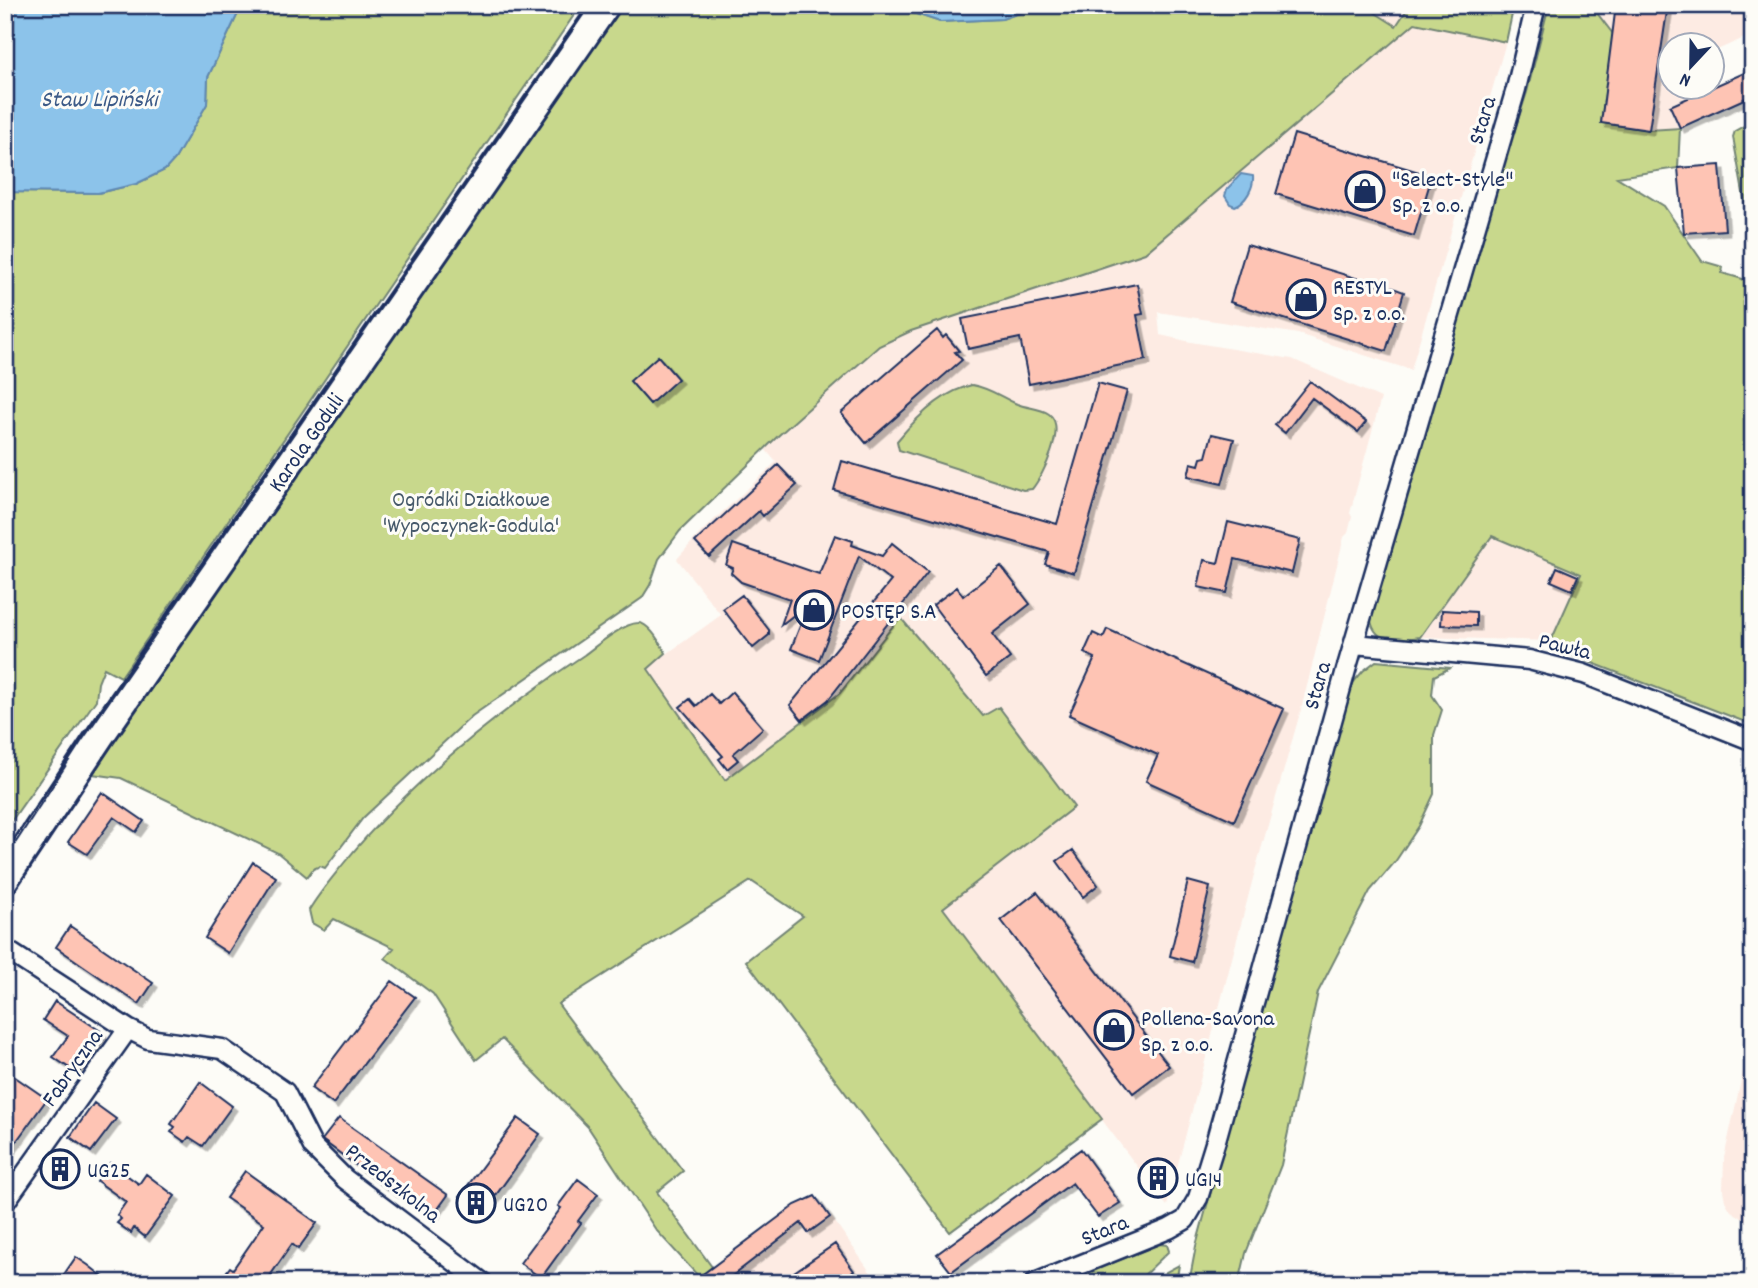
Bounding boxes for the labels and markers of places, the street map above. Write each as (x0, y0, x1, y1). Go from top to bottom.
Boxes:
place label: "Select-Style" Sp. z o.o. (1392, 165, 1513, 224)
shop icon: "Select-Style" Sp. z o.o. (1344, 170, 1386, 212)
place label: RESTYL Sp. z o.o. (1333, 273, 1405, 332)
shop icon: RESTYL Sp. z o.o. (1285, 278, 1327, 320)
shop icon: POSTĘP S.A (793, 589, 835, 631)
place label: POSTĘP S.A (841, 597, 937, 630)
place label: Pollena-Savona Sp. z o.o. (1141, 1004, 1275, 1063)
shop icon: Pollena-Savona Sp. z o.o. (1093, 1009, 1135, 1051)
building icon: UG25 (39, 1148, 81, 1190)
place label: UG25 (87, 1156, 130, 1189)
building icon: UG14 (1137, 1157, 1179, 1199)
place label: UG14 (1185, 1165, 1222, 1198)
building icon: UG20 (455, 1182, 497, 1224)
place label: UG20 (503, 1190, 548, 1223)

